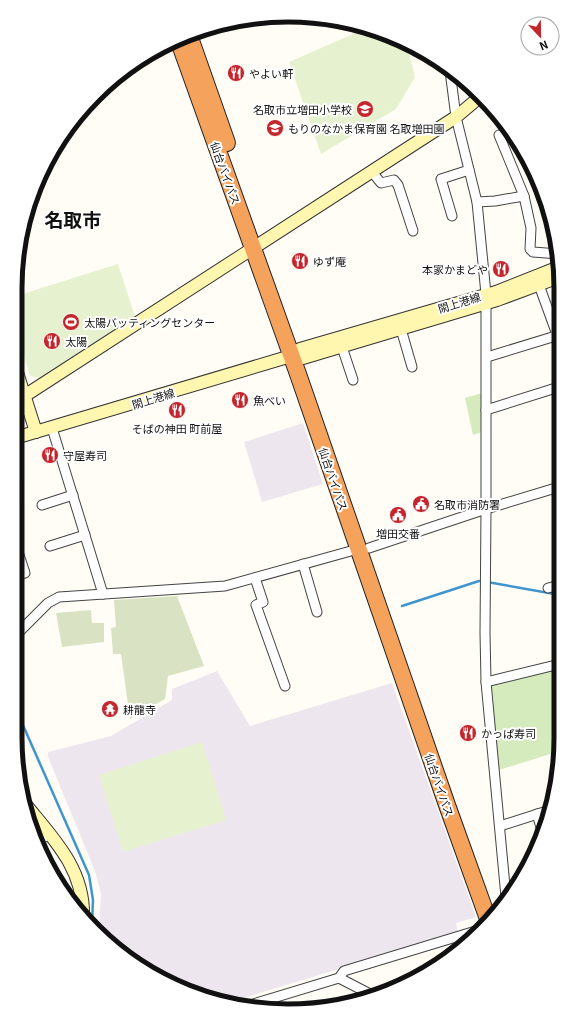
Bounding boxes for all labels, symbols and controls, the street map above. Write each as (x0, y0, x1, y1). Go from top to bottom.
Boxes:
north arrow (520, 16, 560, 56)
text: N (537, 37, 551, 55)
restaurant icon: やよい軒 (226, 63, 246, 83)
place label: やよい軒 (249, 65, 294, 81)
school or university icon: 名取市立増田小学校 (355, 99, 375, 119)
place label: 名取市立増田小学校 (253, 101, 352, 117)
school or university icon: もりのなかま保育園 名取増田園 (265, 118, 285, 138)
place label: もりのなかま保育園 名取増田園 (288, 120, 444, 136)
street label: 仙台バイパス (207, 139, 245, 207)
district label: 名取市 (44, 205, 102, 232)
restaurant icon: ゆず庵 (290, 251, 310, 271)
place label: ゆず庵 (313, 253, 346, 269)
restaurant icon: 本家かまどや (491, 259, 511, 279)
place label: 本家かまどや (422, 261, 488, 277)
street label: 閖上港線 (436, 288, 482, 316)
sports icon: 太陽バッティングセンター (61, 312, 81, 332)
place label: 太陽バッティングセンター (84, 314, 215, 330)
restaurant icon: 太陽 (42, 331, 62, 351)
place label: 太陽 (65, 333, 87, 349)
street label: 閖上港線 (130, 384, 176, 412)
restaurant icon: 魚べい (230, 390, 250, 410)
place label: 魚べい (253, 392, 286, 408)
restaurant icon: そばの神田 町前屋 (167, 400, 187, 420)
place label: そばの神田 町前屋 (132, 420, 222, 436)
restaurant icon: 守屋寿司 (40, 445, 60, 465)
street label: 仙台バイパス (316, 445, 352, 513)
place label: 守屋寿司 (63, 447, 107, 463)
public building icon: 名取市消防署 (411, 494, 431, 514)
place label: 名取市消防署 (434, 496, 500, 512)
public building icon: 増田交番 (388, 505, 408, 525)
place label: 増田交番 (376, 525, 420, 541)
temple icon: 耕龍寺 (100, 699, 120, 719)
place label: 耕龍寺 (123, 701, 156, 717)
restaurant icon: かっぱ寿司 (458, 723, 478, 743)
place label: かっぱ寿司 (481, 725, 536, 741)
street label: 仙台バイパス (422, 751, 458, 819)

